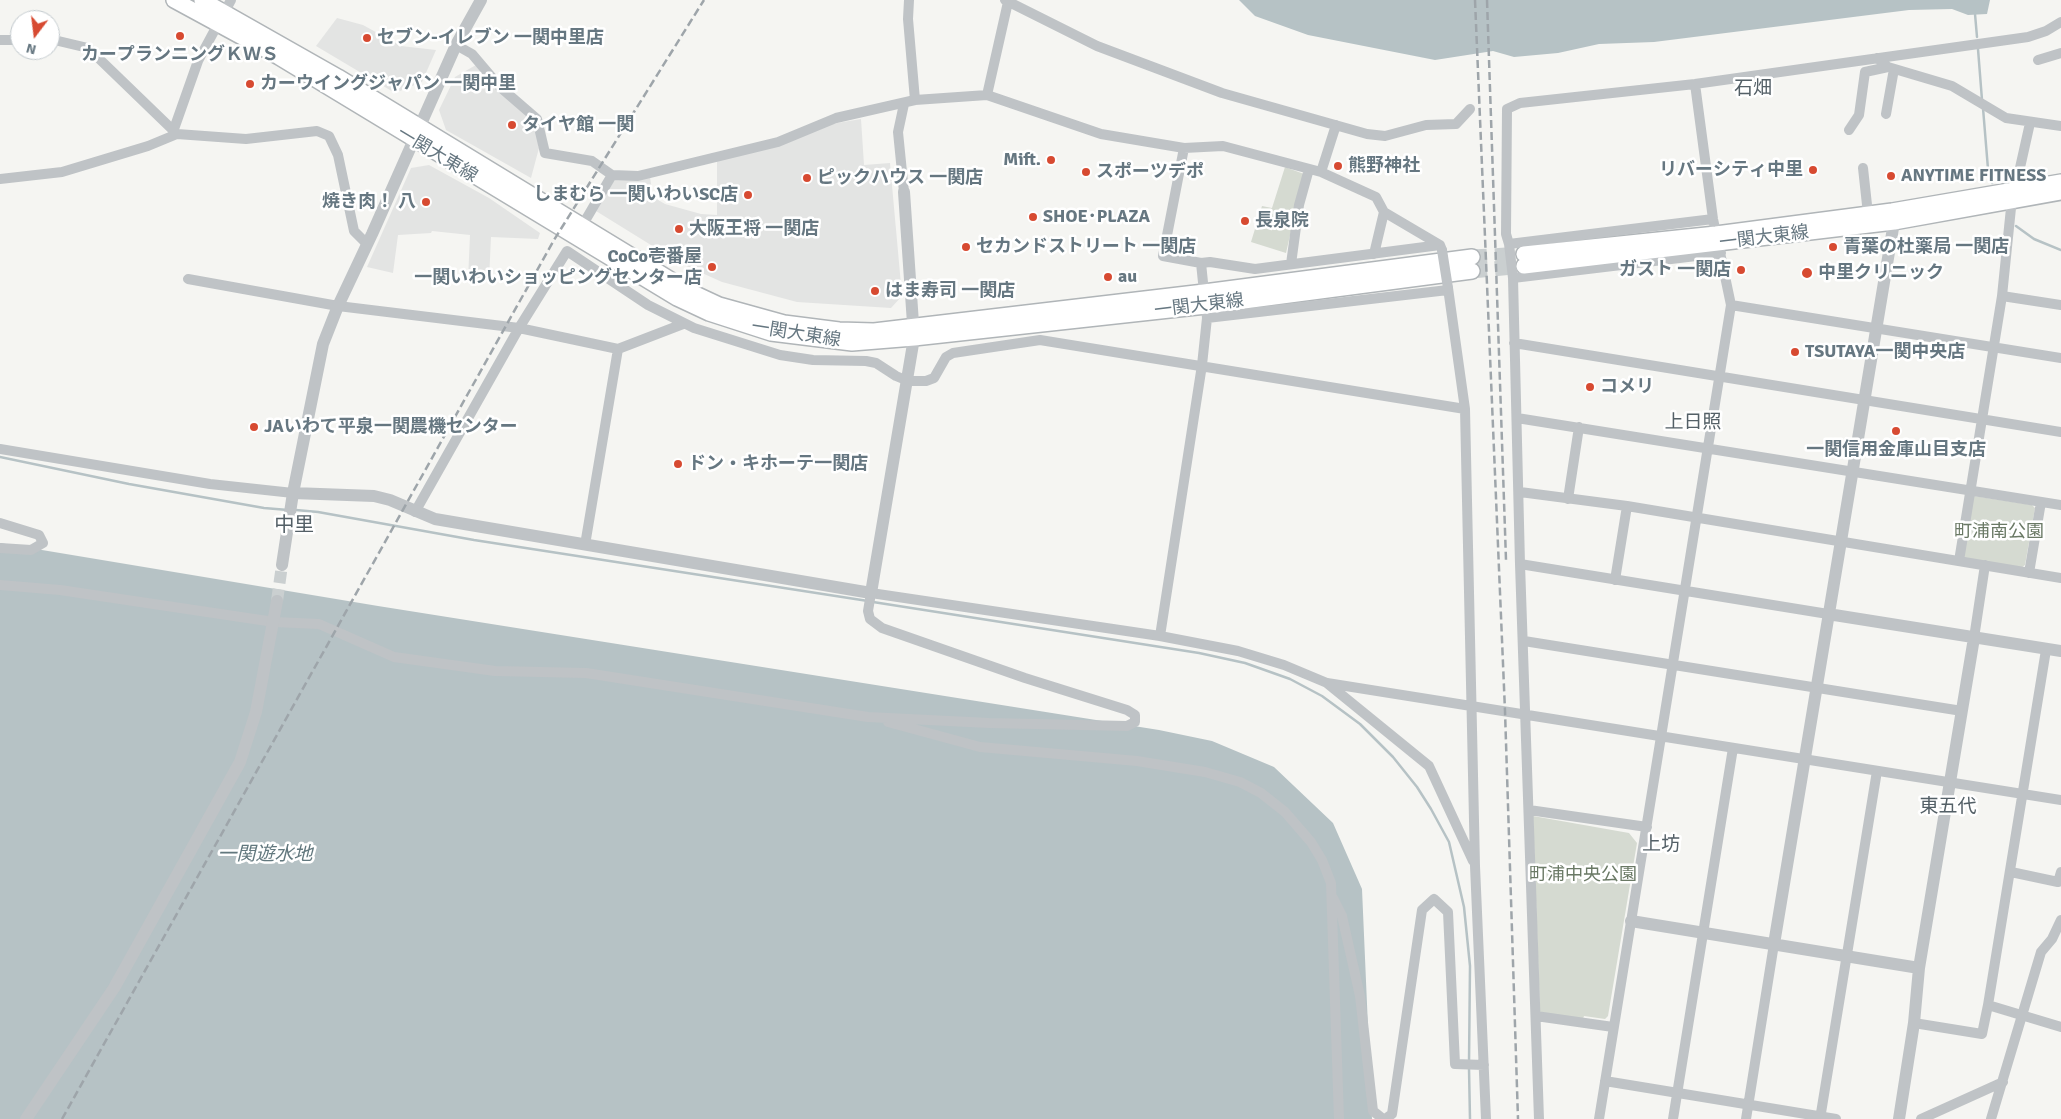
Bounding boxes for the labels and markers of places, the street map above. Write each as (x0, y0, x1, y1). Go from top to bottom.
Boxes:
place label: セブン-イレブン 一関中里店 (377, 27, 604, 49)
marker: カープランニングＫＷＳ (174, 30, 186, 42)
marker: セブン-イレブン 一関中里店 (361, 32, 373, 44)
place label: カープランニングＫＷＳ (81, 44, 279, 66)
place label: カーウイングジャパン 一関中里 (260, 73, 516, 95)
marker: カーウイングジャパン 一関中里 (244, 78, 256, 90)
place label: タイヤ館 一関 (522, 114, 634, 136)
marker: タイヤ館 一関 (506, 119, 518, 131)
place label: Mift. (1003, 149, 1041, 171)
marker: Mift. (1045, 154, 1057, 166)
place label: 熊野神社 (1348, 155, 1420, 177)
place label: リバーシティ中里 (1659, 159, 1803, 181)
marker: 熊野神社 (1332, 160, 1344, 172)
place label: スポーツデポ (1096, 161, 1204, 183)
marker: リバーシティ中里 (1807, 164, 1819, 176)
place label: ANYTIME FITNESS (1901, 165, 2046, 187)
marker: スポーツデポ (1080, 166, 1092, 178)
place label: ピックハウス 一関店 (817, 167, 983, 189)
marker: ANYTIME FITNESS (1885, 170, 1897, 182)
marker: ピックハウス 一関店 (801, 172, 813, 184)
place label: しまむら 一関いわいSC店 (533, 184, 738, 206)
marker: しまむら 一関いわいSC店 (742, 189, 754, 201)
place label: 焼き肉！ 八 (322, 191, 416, 213)
marker: 焼き肉！ 八 (420, 196, 432, 208)
place label: SHOE･PLAZA (1043, 206, 1150, 228)
place label: 長泉院 (1255, 210, 1309, 232)
marker: SHOE･PLAZA (1027, 211, 1039, 223)
marker: 長泉院 (1239, 215, 1251, 227)
place label: 大阪王将 一関店 (689, 218, 819, 240)
marker: 大阪王将 一関店 (673, 223, 685, 235)
place label: セカンドストリート 一関店 (976, 236, 1196, 258)
place label: 青葉の杜薬局 一関店 (1843, 236, 2009, 258)
marker: セカンドストリート 一関店 (960, 241, 972, 253)
marker: 青葉の杜薬局 一関店 (1827, 241, 1839, 253)
place label: CoCo壱番屋 一関いわいショッピングセンター店 (414, 246, 702, 288)
place label: ガスト 一関店 (1619, 259, 1731, 281)
marker: CoCo壱番屋 一関いわいショッピングセンター店 (706, 261, 718, 273)
place label: 中里クリニック (1818, 262, 1944, 284)
marker: ガスト 一関店 (1735, 264, 1747, 276)
place label: au (1118, 266, 1137, 288)
marker: 中里クリニック (1800, 266, 1814, 280)
marker: au (1102, 271, 1114, 283)
place label: はま寿司 一関店 (885, 280, 1015, 302)
marker: はま寿司 一関店 (869, 285, 881, 297)
place label: TSUTAYA一関中央店 (1805, 341, 1965, 363)
marker: TSUTAYA一関中央店 (1789, 346, 1801, 358)
place label: コメリ (1600, 376, 1654, 398)
marker: コメリ (1584, 381, 1596, 393)
place label: JAいわて平泉一関農機センター (264, 416, 518, 438)
marker: JAいわて平泉一関農機センター (248, 421, 260, 433)
marker: 一関信用金庫山目支店 (1890, 425, 1902, 437)
place label: 一関信用金庫山目支店 (1806, 439, 1986, 461)
place label: ドン・キホーテ一関店 (688, 453, 868, 475)
marker: ドン・キホーテ一関店 (672, 458, 684, 470)

